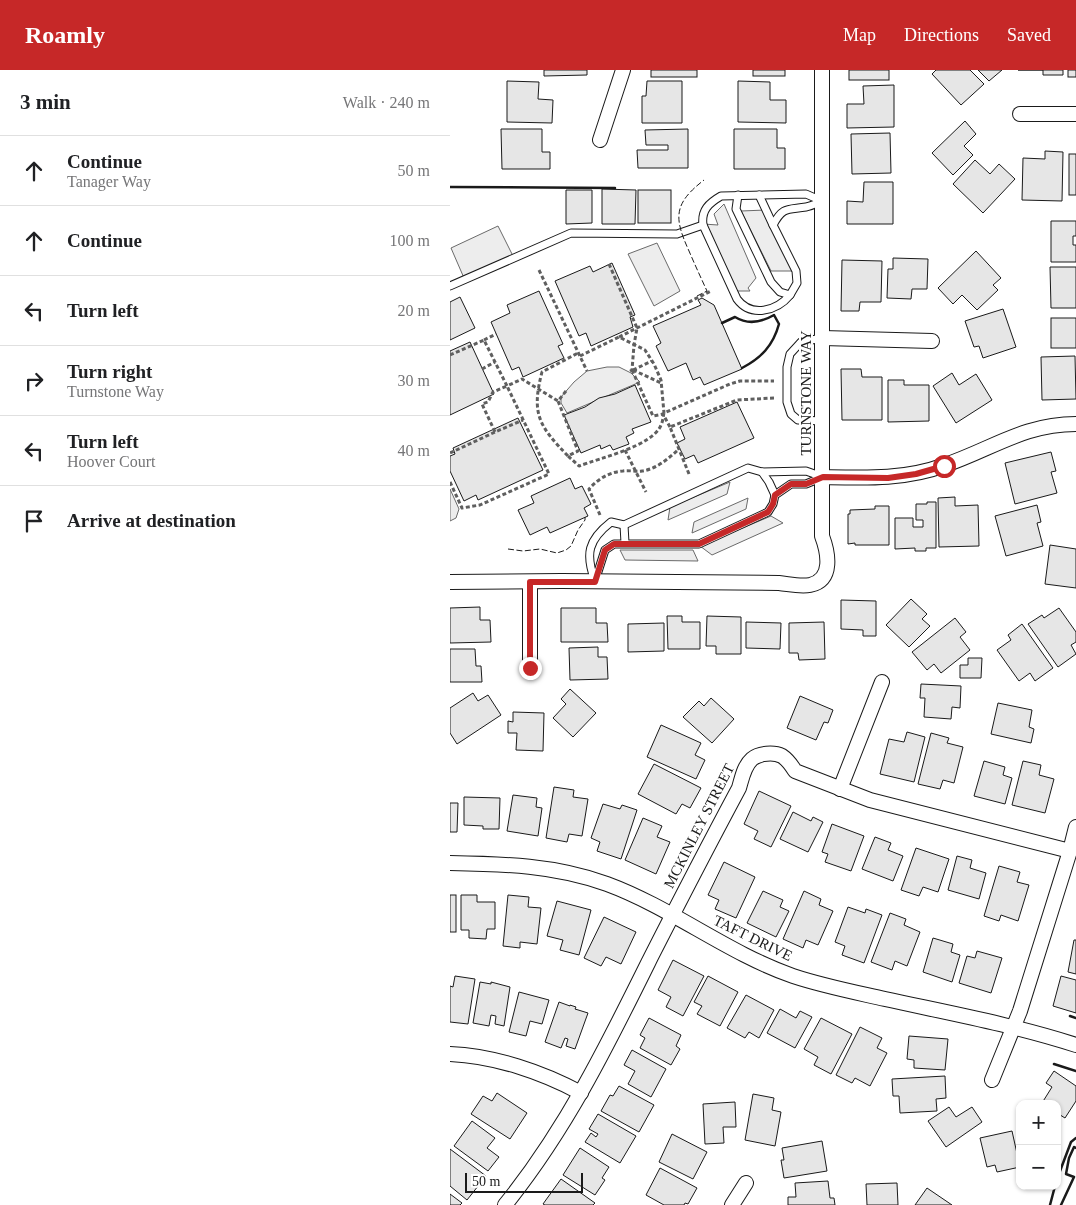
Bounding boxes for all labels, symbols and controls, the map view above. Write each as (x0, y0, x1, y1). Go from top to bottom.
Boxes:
text: Roamly (25, 22, 105, 48)
text: Map (843, 25, 876, 45)
text: Directions (904, 25, 979, 45)
text: Saved (1007, 25, 1051, 45)
text: 3 min (20, 90, 71, 114)
text: Walk · 240 m (343, 94, 430, 111)
text: Continue (67, 151, 142, 172)
icon: ahead (20, 157, 48, 185)
text: 50 m (398, 162, 430, 179)
text: Tanager Way (67, 173, 151, 190)
icon: ahead (20, 227, 48, 255)
text: Continue (67, 230, 142, 251)
text: 100 m (390, 232, 430, 249)
icon: left (20, 297, 48, 325)
text: Turn left (67, 300, 139, 321)
text: 20 m (398, 302, 430, 319)
street label: TURNSTONE WAY (798, 330, 814, 456)
text: Turn right (67, 361, 152, 382)
icon: right (20, 367, 48, 395)
text: 30 m (398, 372, 430, 389)
text: Turnstone Way (67, 383, 164, 400)
text: Turn left (67, 431, 139, 452)
icon: left (20, 437, 48, 465)
text: 40 m (398, 442, 430, 459)
text: Hoover Court (67, 453, 155, 470)
route start (933, 455, 956, 478)
icon: arrive (20, 507, 48, 535)
text: Arrive at destination (67, 510, 236, 531)
route end (519, 657, 542, 680)
street label: MCKINLEY STREET (661, 761, 737, 891)
street label: TAFT DRIVE (711, 912, 795, 964)
map controls (1016, 1100, 1061, 1190)
button: + (1016, 1100, 1061, 1145)
button: − (1016, 1145, 1061, 1190)
scale bar (465, 1170, 582, 1193)
text: 50 m (472, 1174, 500, 1189)

